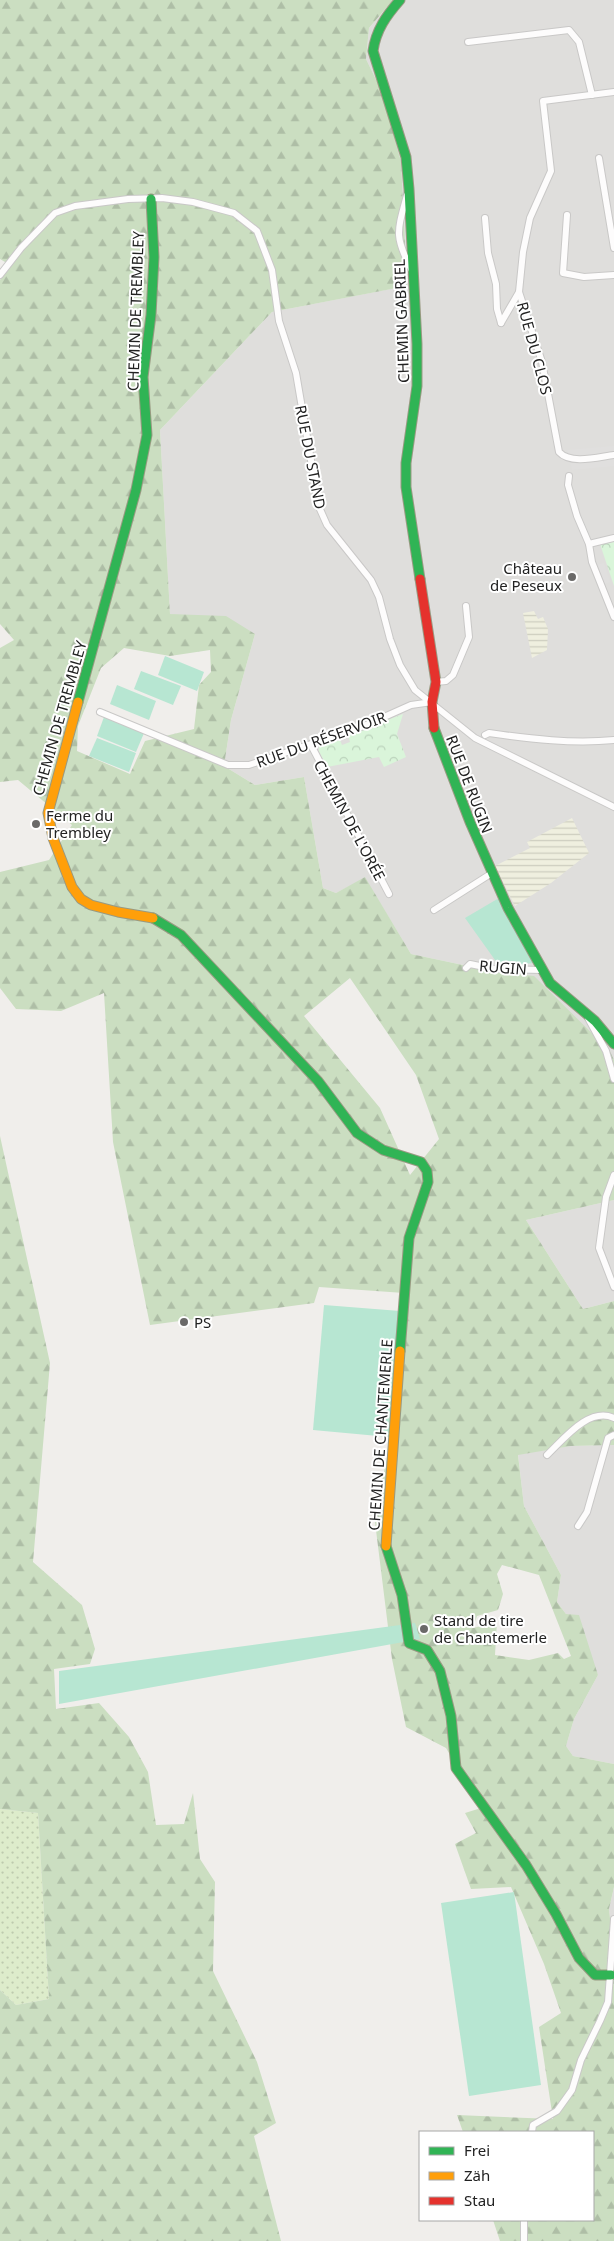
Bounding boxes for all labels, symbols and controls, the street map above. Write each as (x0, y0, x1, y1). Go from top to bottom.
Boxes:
street label: CHEMIN DE TREMBLEY (122, 230, 148, 391)
street label: CHEMIN GABRIEL (389, 259, 413, 383)
street label: RUE DU CLOS (513, 299, 557, 397)
street label: RUE DU STAND (291, 403, 331, 511)
place label: Château de Peseux (490, 558, 562, 595)
marker: Château de Peseux (566, 571, 578, 583)
street label: CHEMIN DE TREMBLEY (27, 638, 91, 798)
street label: RUE DU RÉSERVOIR (253, 706, 389, 772)
street label: RUE DE RUGIN (442, 732, 498, 836)
street label: CHEMIN DE L'ORÉE (310, 756, 390, 884)
place label: Ferme du Trembley (46, 805, 113, 842)
marker: Ferme du Trembley (30, 818, 42, 830)
street label: RUGIN (478, 955, 528, 979)
place label: PS (194, 1312, 211, 1332)
marker: PS (178, 1316, 190, 1328)
street label: CHEMIN DE CHANTEMERLE (363, 1339, 397, 1531)
place label: Stand de tire de Chantemerle (434, 1610, 547, 1647)
marker: Stand de tire de Chantemerle (418, 1623, 430, 1635)
legend (419, 2131, 594, 2221)
text: Frei (464, 2140, 490, 2160)
text: Zäh (464, 2165, 490, 2185)
text: Stau (464, 2190, 495, 2210)

